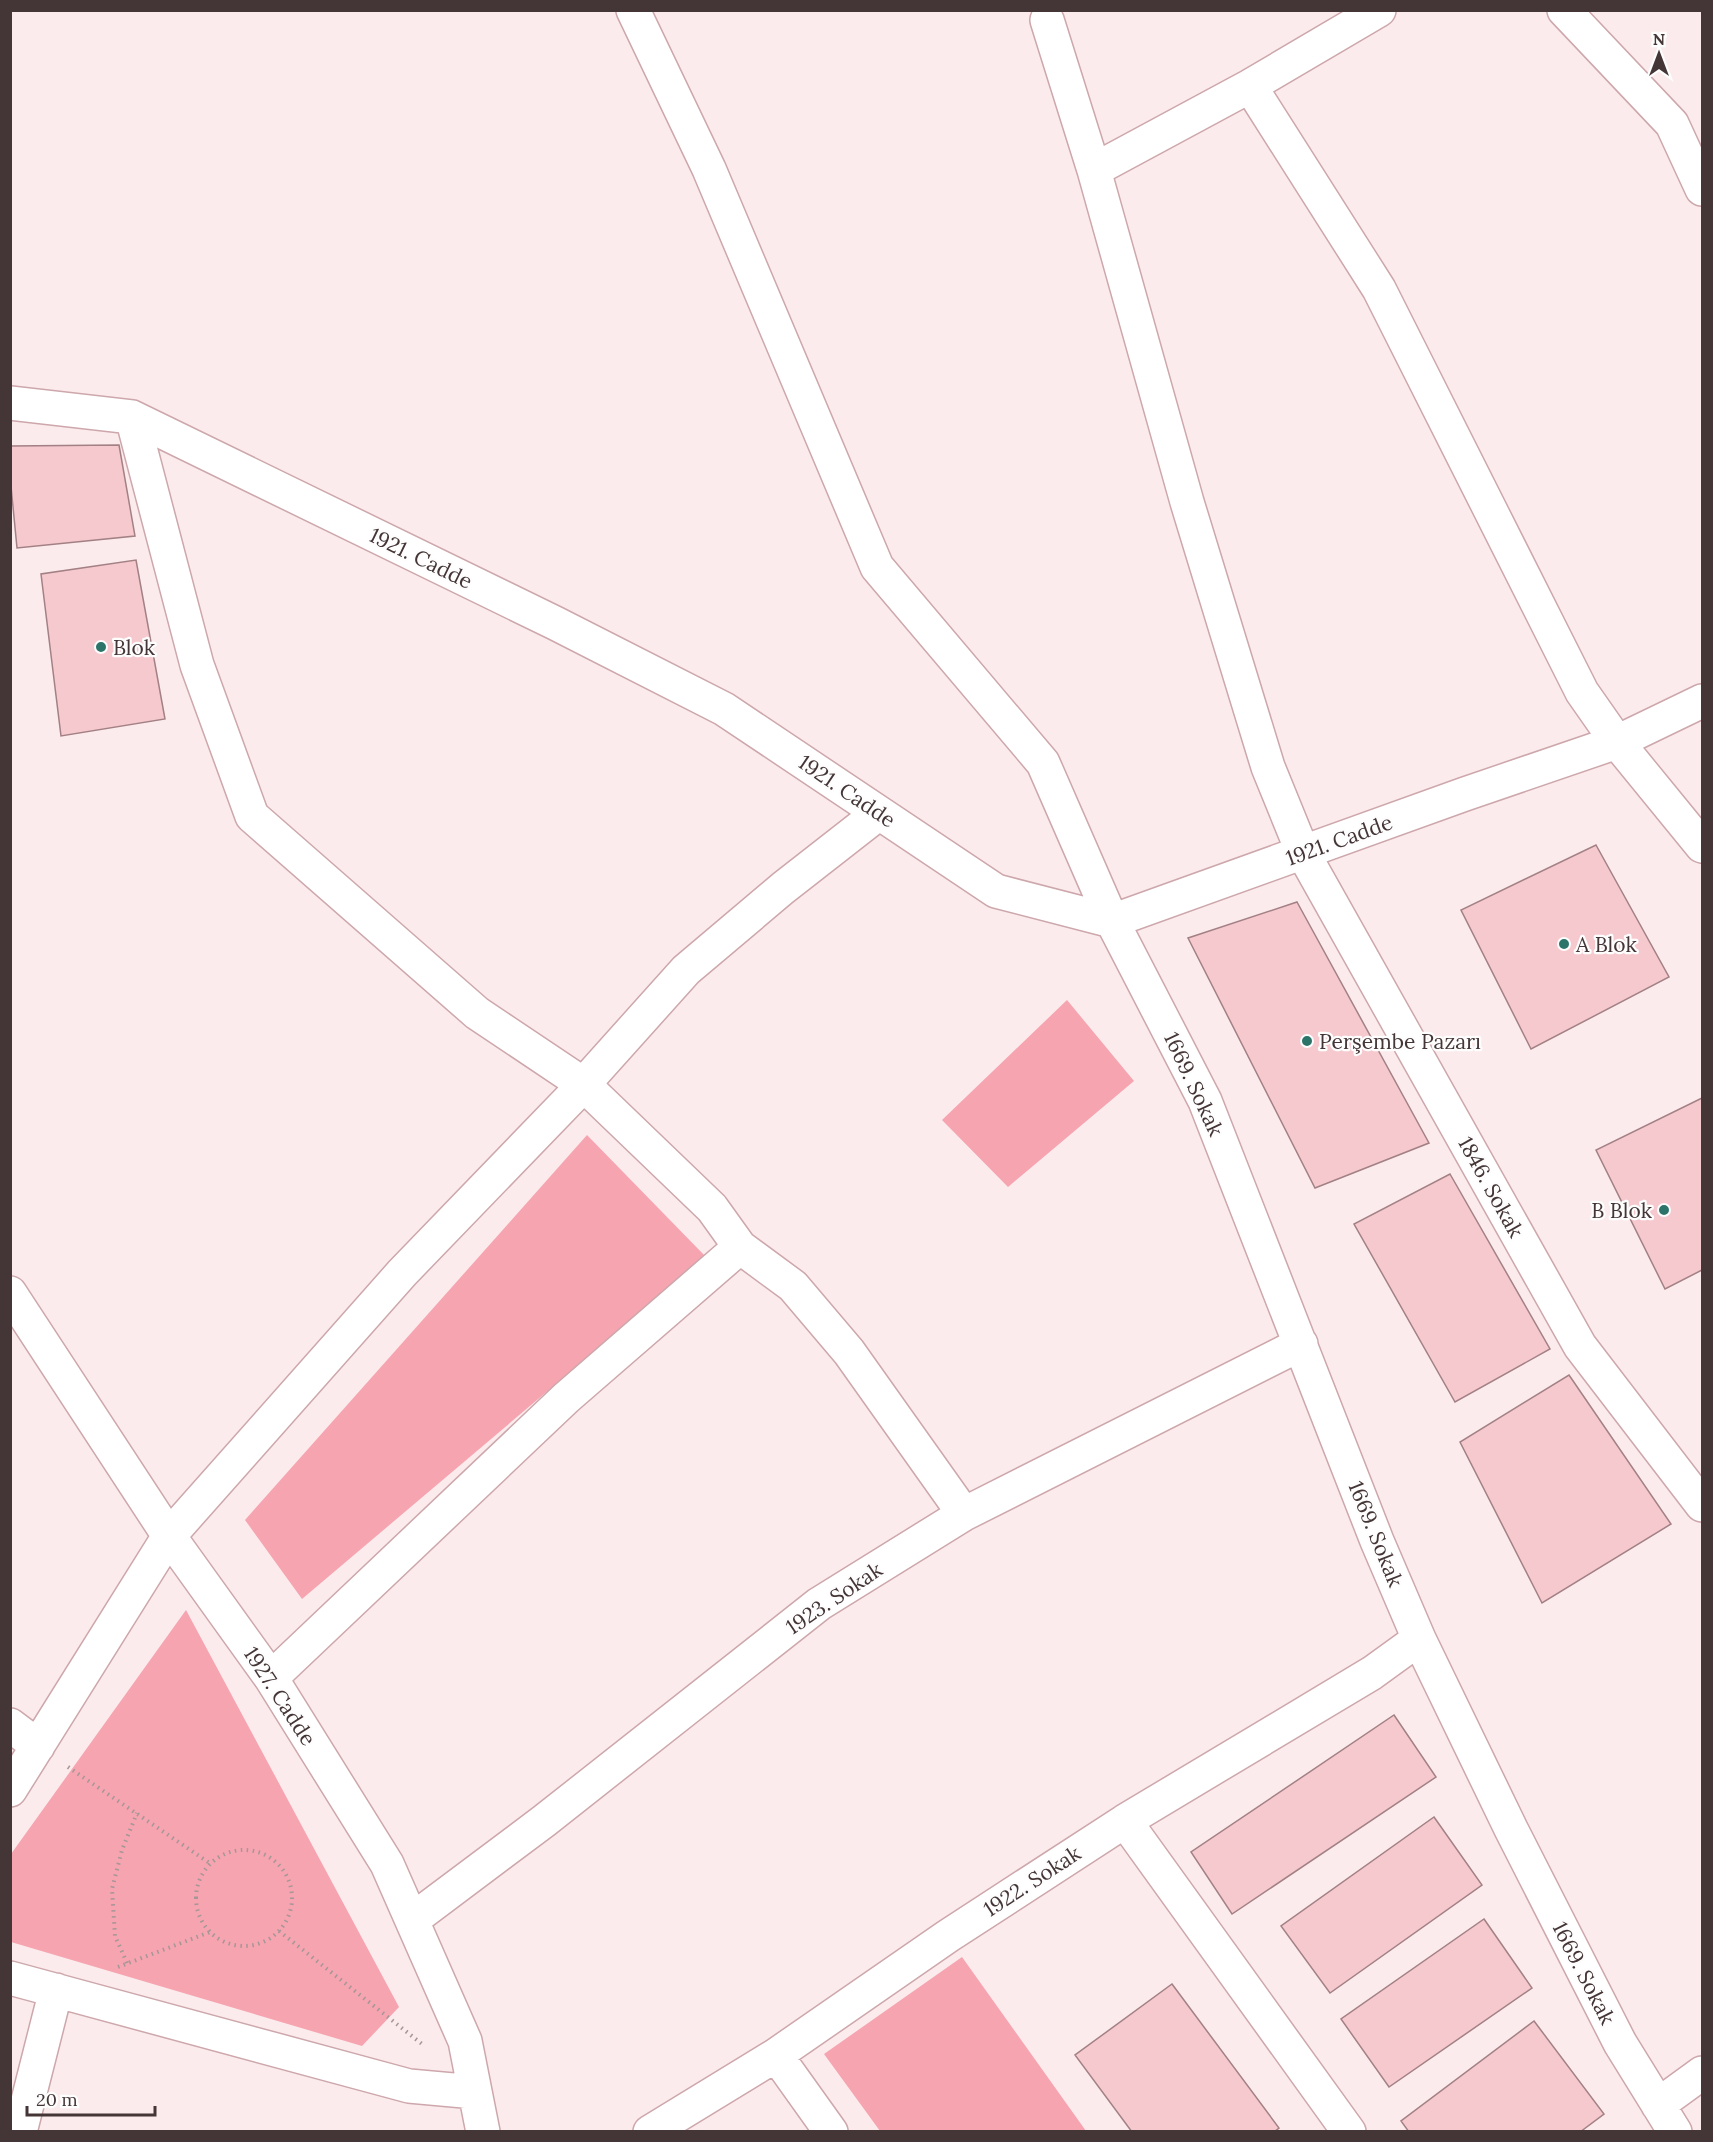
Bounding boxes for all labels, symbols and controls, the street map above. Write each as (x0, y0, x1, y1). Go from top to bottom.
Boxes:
north arrow (1629, 24, 1689, 84)
text: N (1653, 29, 1665, 49)
street label: 1921. Cadde (365, 521, 477, 595)
place label: Blok (113, 634, 156, 661)
marker: Blok (94, 640, 108, 654)
street label: 1921. Cadde (793, 749, 901, 833)
street label: 1921. Cadde (1282, 808, 1396, 872)
place label: A Blok (1575, 931, 1638, 958)
marker: A Blok (1557, 937, 1571, 951)
street label: 1669. Sokak (1158, 1028, 1230, 1141)
place label: Perşembe Pazarı (1319, 1028, 1481, 1055)
marker: Perşembe Pazarı (1300, 1034, 1314, 1048)
street label: 1846. Sokak (1452, 1132, 1530, 1243)
place label: B Blok (1591, 1197, 1653, 1224)
marker: B Blok (1657, 1203, 1671, 1217)
street label: 1669. Sokak (1343, 1477, 1410, 1592)
street label: 1923. Sokak (781, 1555, 888, 1640)
street label: 1927. Cadde (238, 1641, 322, 1751)
street label: 1922. Sokak (978, 1839, 1086, 1922)
street label: 1669. Sokak (1547, 1917, 1622, 2030)
scale bar (27, 2079, 154, 2117)
text: 20 m (36, 2088, 78, 2111)

